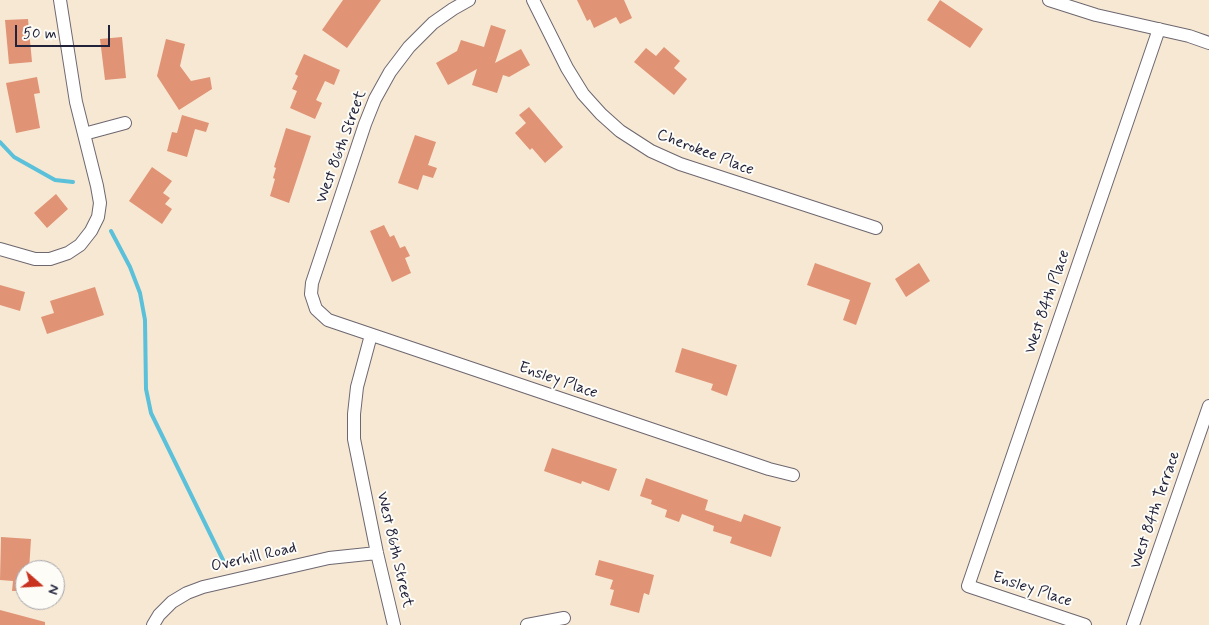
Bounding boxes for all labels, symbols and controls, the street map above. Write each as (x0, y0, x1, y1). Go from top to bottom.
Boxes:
scale bar (18, 15, 112, 47)
text: 50 m (23, 24, 57, 44)
street label: West 86th Street (313, 88, 371, 206)
street label: Cherokee Place (654, 126, 756, 180)
street label: West 84th Place (1021, 247, 1075, 357)
street label: Ensley Place (516, 358, 600, 404)
street label: West 84th Terrace (1127, 449, 1185, 571)
street label: West 86th Street (371, 490, 417, 610)
street label: Overhill Road (209, 539, 299, 577)
north arrow (15, 560, 65, 610)
street label: Ensley Place (990, 568, 1074, 612)
text: N (43, 582, 63, 597)

